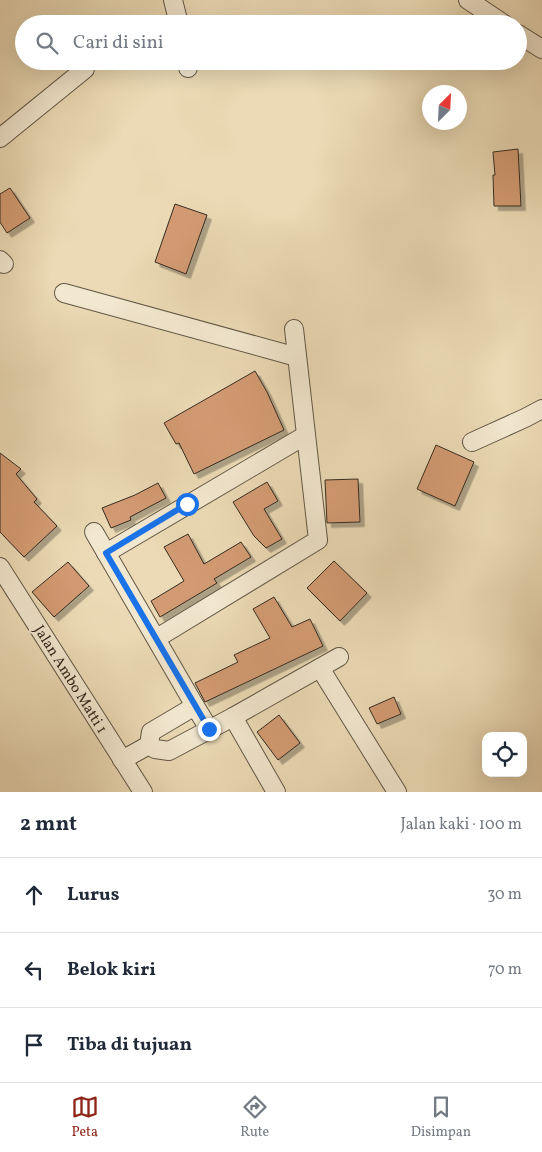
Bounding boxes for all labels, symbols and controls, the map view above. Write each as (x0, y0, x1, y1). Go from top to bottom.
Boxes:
search box (15, 15, 527, 70)
icon: search (33, 29, 61, 57)
text: Cari di sini (73, 30, 164, 56)
north arrow (422, 85, 467, 130)
route start (176, 493, 199, 516)
street label: Jalan Ambo Matti 1 (28, 622, 112, 738)
route end (198, 718, 221, 741)
map controls (482, 732, 527, 777)
button: locate (482, 732, 527, 777)
text: 2 mnt (20, 810, 77, 839)
text: Jalan kaki · 100 m (400, 814, 522, 836)
icon: ahead (20, 881, 48, 909)
text: Lurus (67, 882, 119, 908)
text: 30 m (487, 884, 522, 906)
icon: left (20, 956, 48, 984)
text: Belok kiri (67, 957, 156, 983)
text: 70 m (488, 959, 522, 981)
icon: arrive (20, 1031, 48, 1059)
text: Tiba di tujuan (67, 1032, 192, 1058)
tab: Peta (71, 1093, 99, 1142)
tab: Rute (240, 1093, 269, 1142)
tab: Disimpan (411, 1093, 471, 1142)

